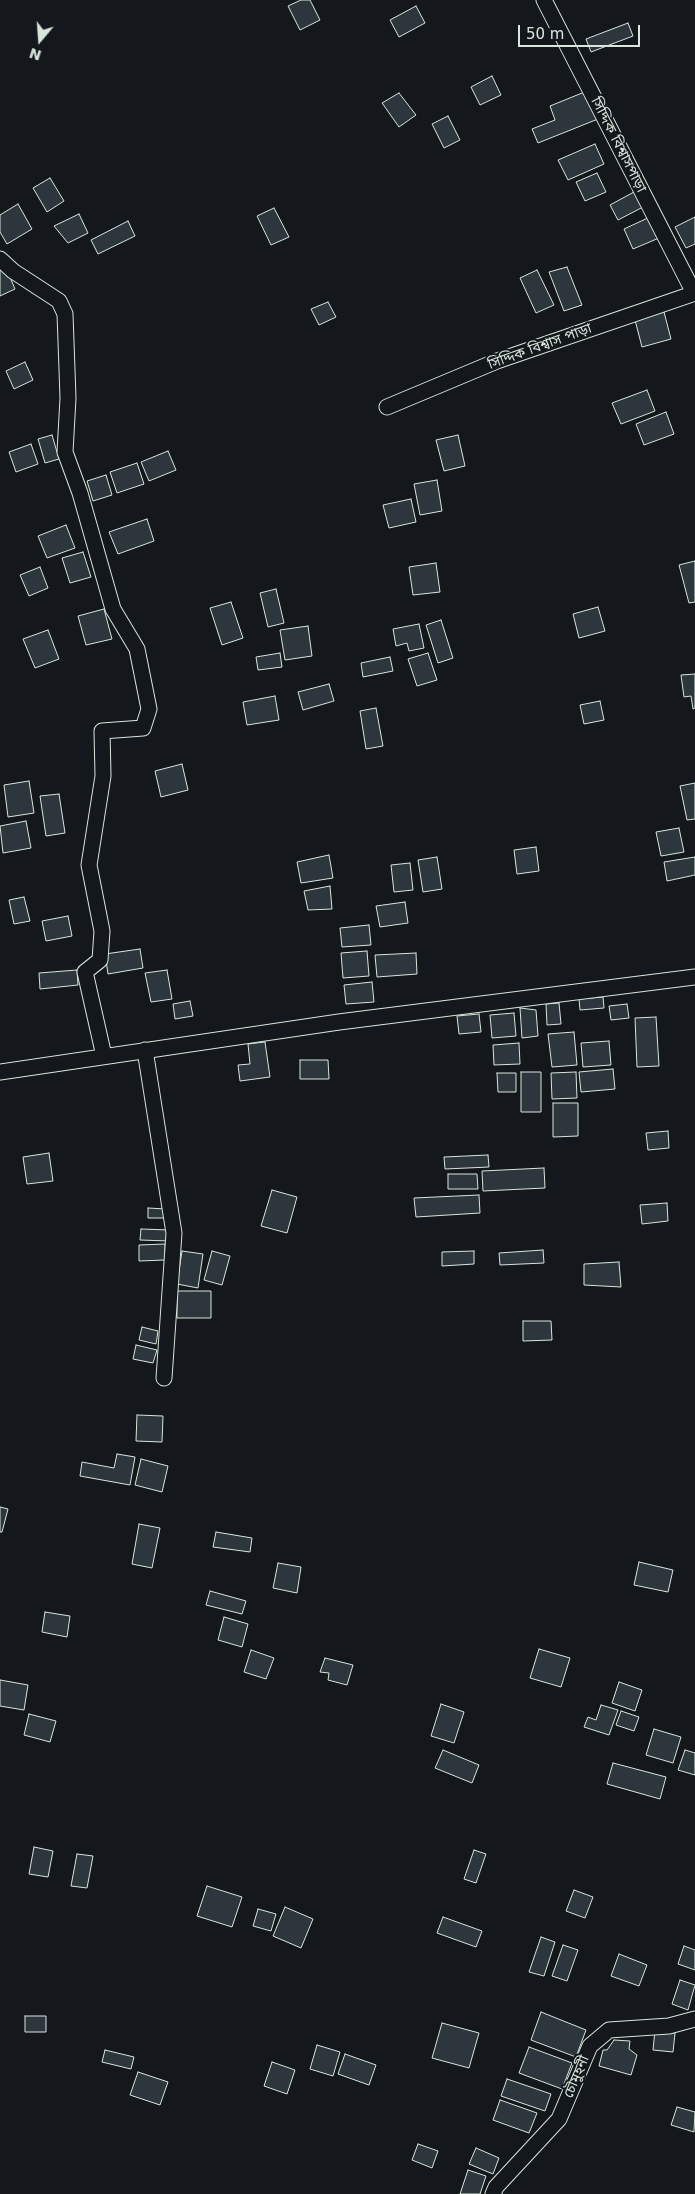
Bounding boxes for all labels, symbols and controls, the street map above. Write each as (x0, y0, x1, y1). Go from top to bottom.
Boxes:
north arrow (15, 15, 65, 65)
scale bar (520, 15, 642, 47)
text: 50 m (526, 25, 564, 43)
text: N (27, 45, 43, 64)
street label: সিদ্দিক বিশ্বাসপাড়া (587, 95, 649, 195)
street label: সিদ্দিক বিশ্বাস পাড়া (486, 320, 594, 374)
street label: চৌমুহনী (561, 2053, 593, 2101)

